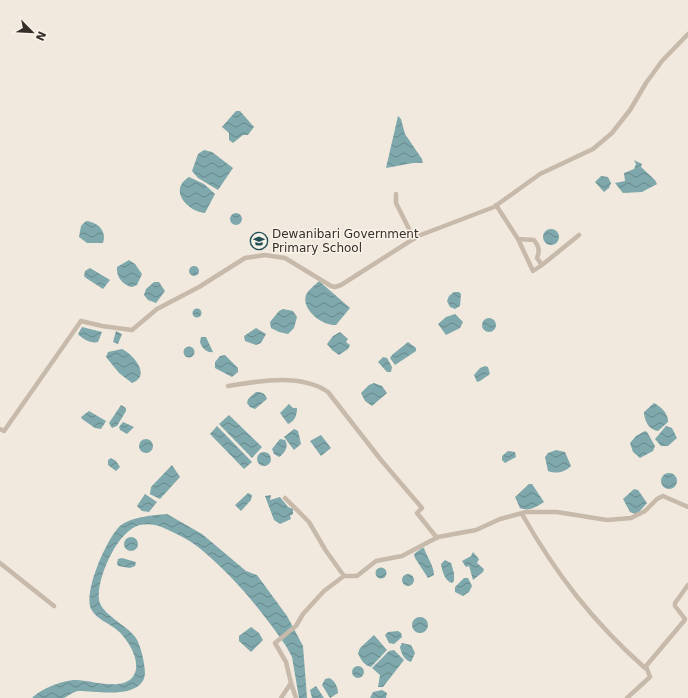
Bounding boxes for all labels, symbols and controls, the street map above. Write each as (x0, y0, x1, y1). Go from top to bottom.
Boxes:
north arrow (12, 12, 52, 52)
text: N (33, 29, 48, 43)
place label: Dewanibari Government Primary School (272, 227, 419, 255)
school or university icon: Dewanibari Government Primary School (249, 231, 269, 251)

